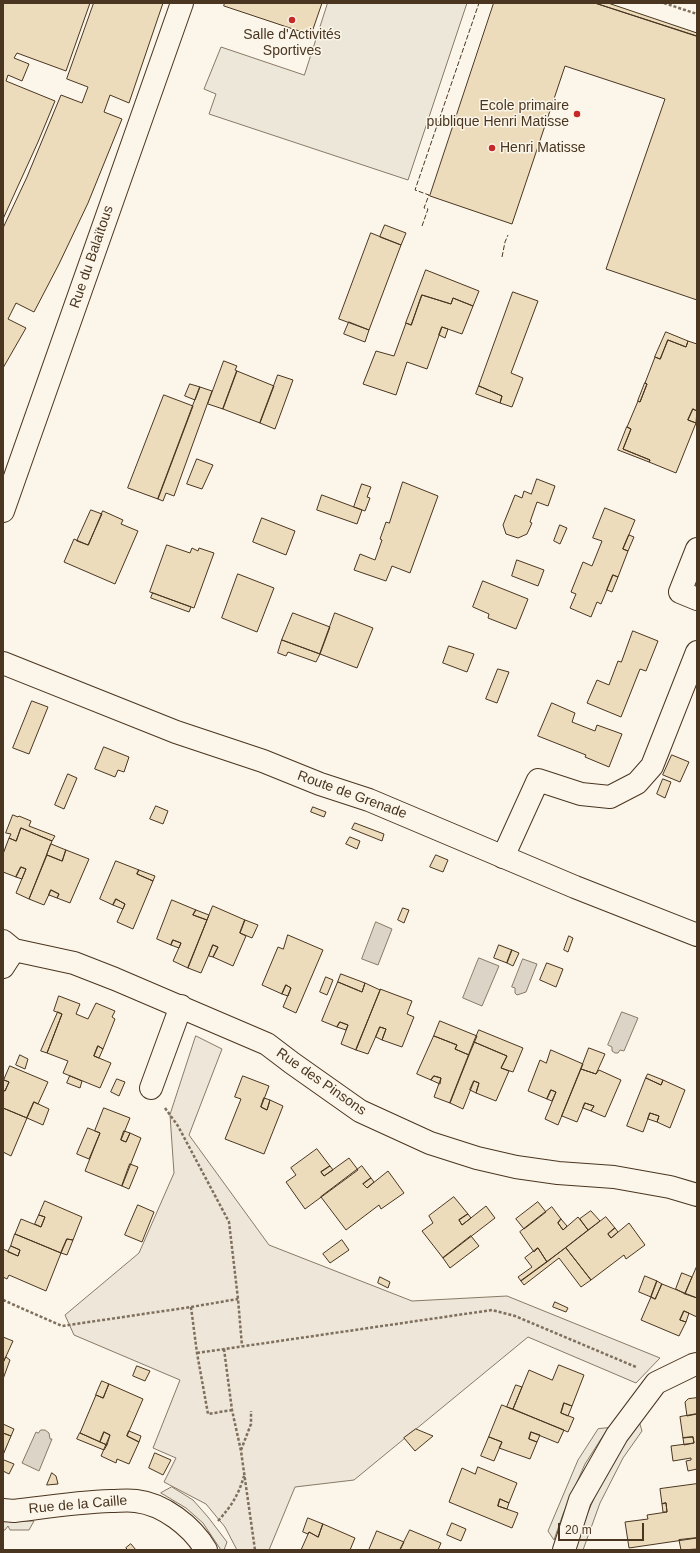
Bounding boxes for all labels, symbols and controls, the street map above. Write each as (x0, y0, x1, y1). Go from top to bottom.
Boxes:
marker: Salle d'Activités Sportives (287, 15, 297, 25)
place label: Salle d'Activités Sportives (243, 27, 341, 60)
place label: Ecole primaire publique Henri Matisse (427, 98, 569, 130)
marker: Ecole primaire publique Henri Matisse (572, 109, 582, 119)
place label: Henri Matisse (500, 140, 586, 156)
marker: Henri Matisse (487, 143, 497, 153)
street label: Rue du Balaïtous (67, 203, 117, 311)
street label: Route de Grenade (295, 767, 409, 823)
street label: Rue des Pinsons (273, 1045, 369, 1119)
street label: Rue de la Caille (28, 1492, 128, 1518)
scale bar (560, 1515, 646, 1541)
text: 20 m (565, 1523, 592, 1537)

